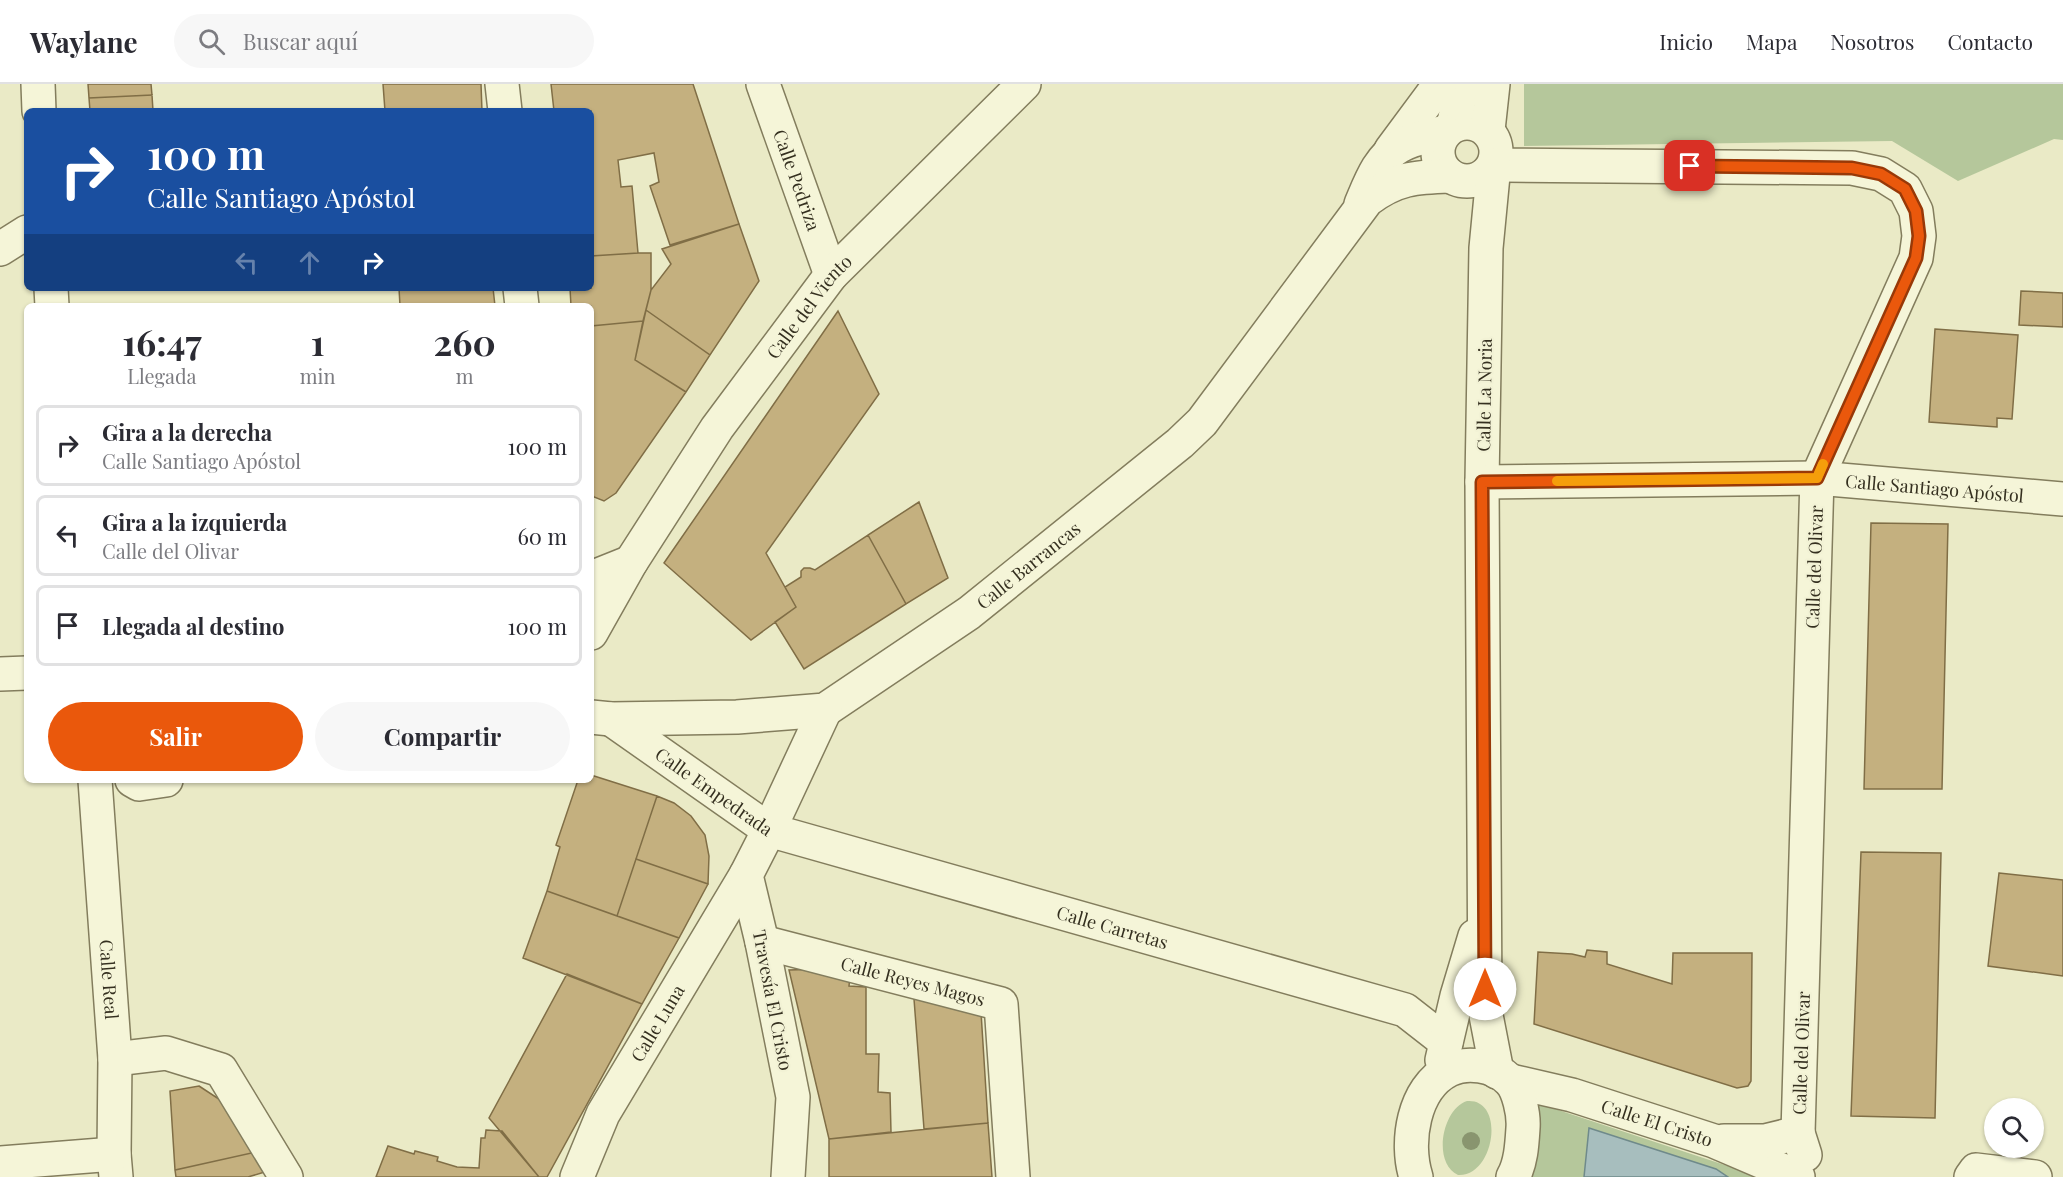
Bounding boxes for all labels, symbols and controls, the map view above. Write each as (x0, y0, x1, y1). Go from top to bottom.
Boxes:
search box (174, 14, 594, 68)
text: Waylane (30, 23, 138, 60)
icon: search (195, 25, 228, 58)
text: Buscar aquí (243, 26, 358, 56)
text: Inicio (1659, 27, 1713, 55)
text: Mapa (1746, 27, 1797, 55)
text: Nosotros (1830, 27, 1914, 55)
text: Contacto (1947, 27, 2033, 55)
text: 100 m (147, 125, 265, 181)
street label: Calle Pedriza (768, 126, 826, 234)
icon: right (48, 132, 126, 210)
pin (1664, 140, 1715, 191)
icon: arrive (1673, 149, 1706, 182)
text: Calle Santiago Apóstol (147, 179, 416, 215)
icon: left (230, 246, 263, 279)
icon: ahead (293, 246, 326, 279)
icon: right (356, 246, 389, 279)
street label: Calle del Viento (761, 249, 857, 364)
text: 16:47 (122, 317, 202, 365)
text: 1 (311, 317, 324, 365)
text: 260 (434, 317, 496, 365)
street label: Calle La Noria (1471, 338, 1497, 452)
text: Llegada (127, 362, 197, 389)
text: min (300, 362, 335, 389)
text: m (456, 362, 474, 389)
text: Gira a la derecha (102, 417, 272, 447)
icon: right (51, 429, 84, 462)
text: 100 m (507, 431, 567, 461)
text: Calle Santiago Apóstol (102, 447, 301, 474)
street label: Calle Santiago Apóstol (1844, 468, 2025, 508)
street label: Calle del Olivar (1800, 505, 1828, 629)
text: Gira a la izquierda (102, 507, 287, 537)
street label: Calle Barrancas (971, 516, 1085, 614)
icon: left (51, 519, 84, 552)
text: 60 m (517, 521, 567, 551)
text: Calle del Olivar (102, 537, 239, 564)
icon: arrive (51, 609, 84, 642)
text: Llegada al destino (102, 611, 284, 641)
text: 100 m (507, 611, 567, 641)
button: Salir (48, 702, 303, 771)
button: Compartir (315, 702, 570, 771)
street label: Calle Empedrada (651, 742, 778, 841)
street label: Calle Carretas (1054, 900, 1171, 954)
street label: Travesía El Cristo (748, 928, 798, 1073)
street label: Calle Real (94, 939, 124, 1020)
street label: Calle Reyes Magos (838, 951, 988, 1011)
position arrow (1453, 957, 1517, 1021)
street label: Calle Luna (625, 980, 690, 1066)
street label: Calle del Olivar (1787, 991, 1815, 1115)
street label: Calle El Cristo (1598, 1093, 1716, 1152)
map controls (1984, 1098, 2044, 1158)
button: search (1984, 1098, 2044, 1158)

